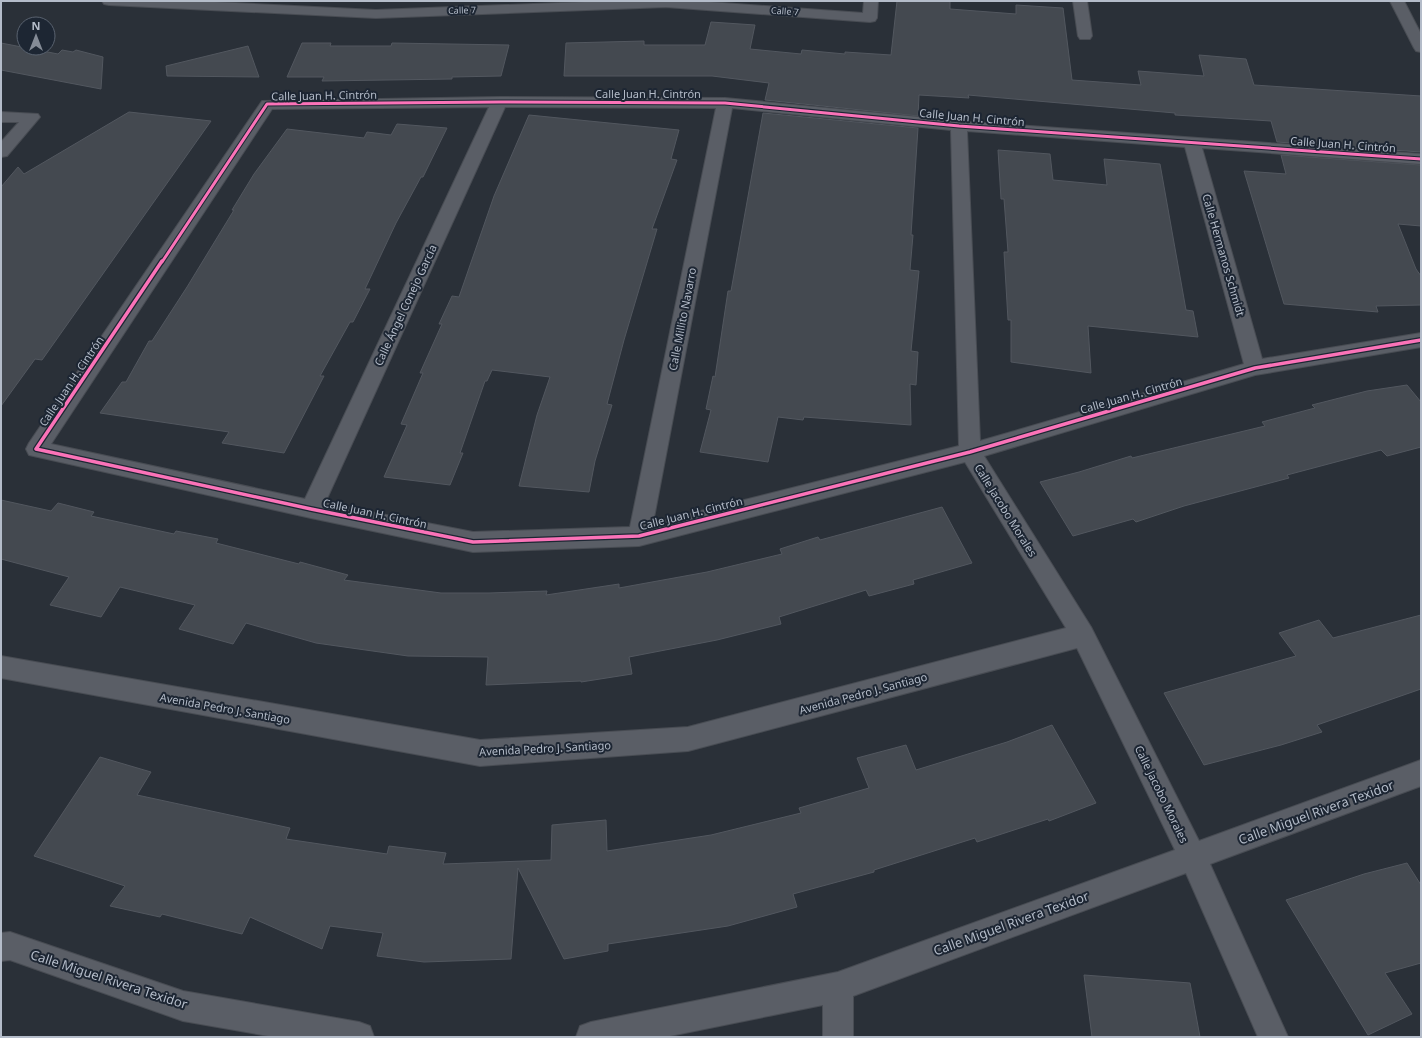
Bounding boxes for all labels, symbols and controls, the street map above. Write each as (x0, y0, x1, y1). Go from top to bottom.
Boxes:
street label: Calle 7 (448, 3, 476, 17)
street label: Calle 7 (771, 4, 799, 18)
north arrow (16, 16, 56, 56)
text: N (32, 18, 40, 33)
street label: Calle Juan H. Cintrón (595, 86, 701, 101)
street label: Calle Juan H. Cintrón (271, 87, 377, 103)
street label: Calle Juan H. Cintrón (919, 105, 1025, 129)
street label: Calle Juan H. Cintrón (1290, 133, 1396, 155)
street label: Calle Hermanos Schmidt (1199, 192, 1249, 318)
street label: Calle Ángel Conejo García (370, 242, 440, 368)
street label: Calle Millito Navarro (665, 266, 699, 372)
street label: Calle Juan H. Cintrón (35, 333, 107, 429)
street label: Calle Juan H. Cintrón (1078, 373, 1184, 417)
street label: Calle Jacobo Morales (971, 461, 1041, 559)
street label: Calle Juan H. Cintrón (638, 493, 744, 533)
street label: Calle Juan H. Cintrón (322, 495, 428, 531)
street label: Avenida Pedro J. Santiago (797, 669, 929, 717)
street label: Avenida Pedro J. Santiago (159, 689, 292, 727)
street label: Avenida Pedro J. Santiago (479, 737, 612, 759)
street label: Calle Jacobo Morales (1132, 743, 1192, 845)
street label: Calle Miguel Rivera Texidor (1236, 775, 1397, 849)
street label: Calle Miguel Rivera Texidor (931, 886, 1092, 960)
street label: Calle Miguel Rivera Texidor (28, 945, 190, 1013)

